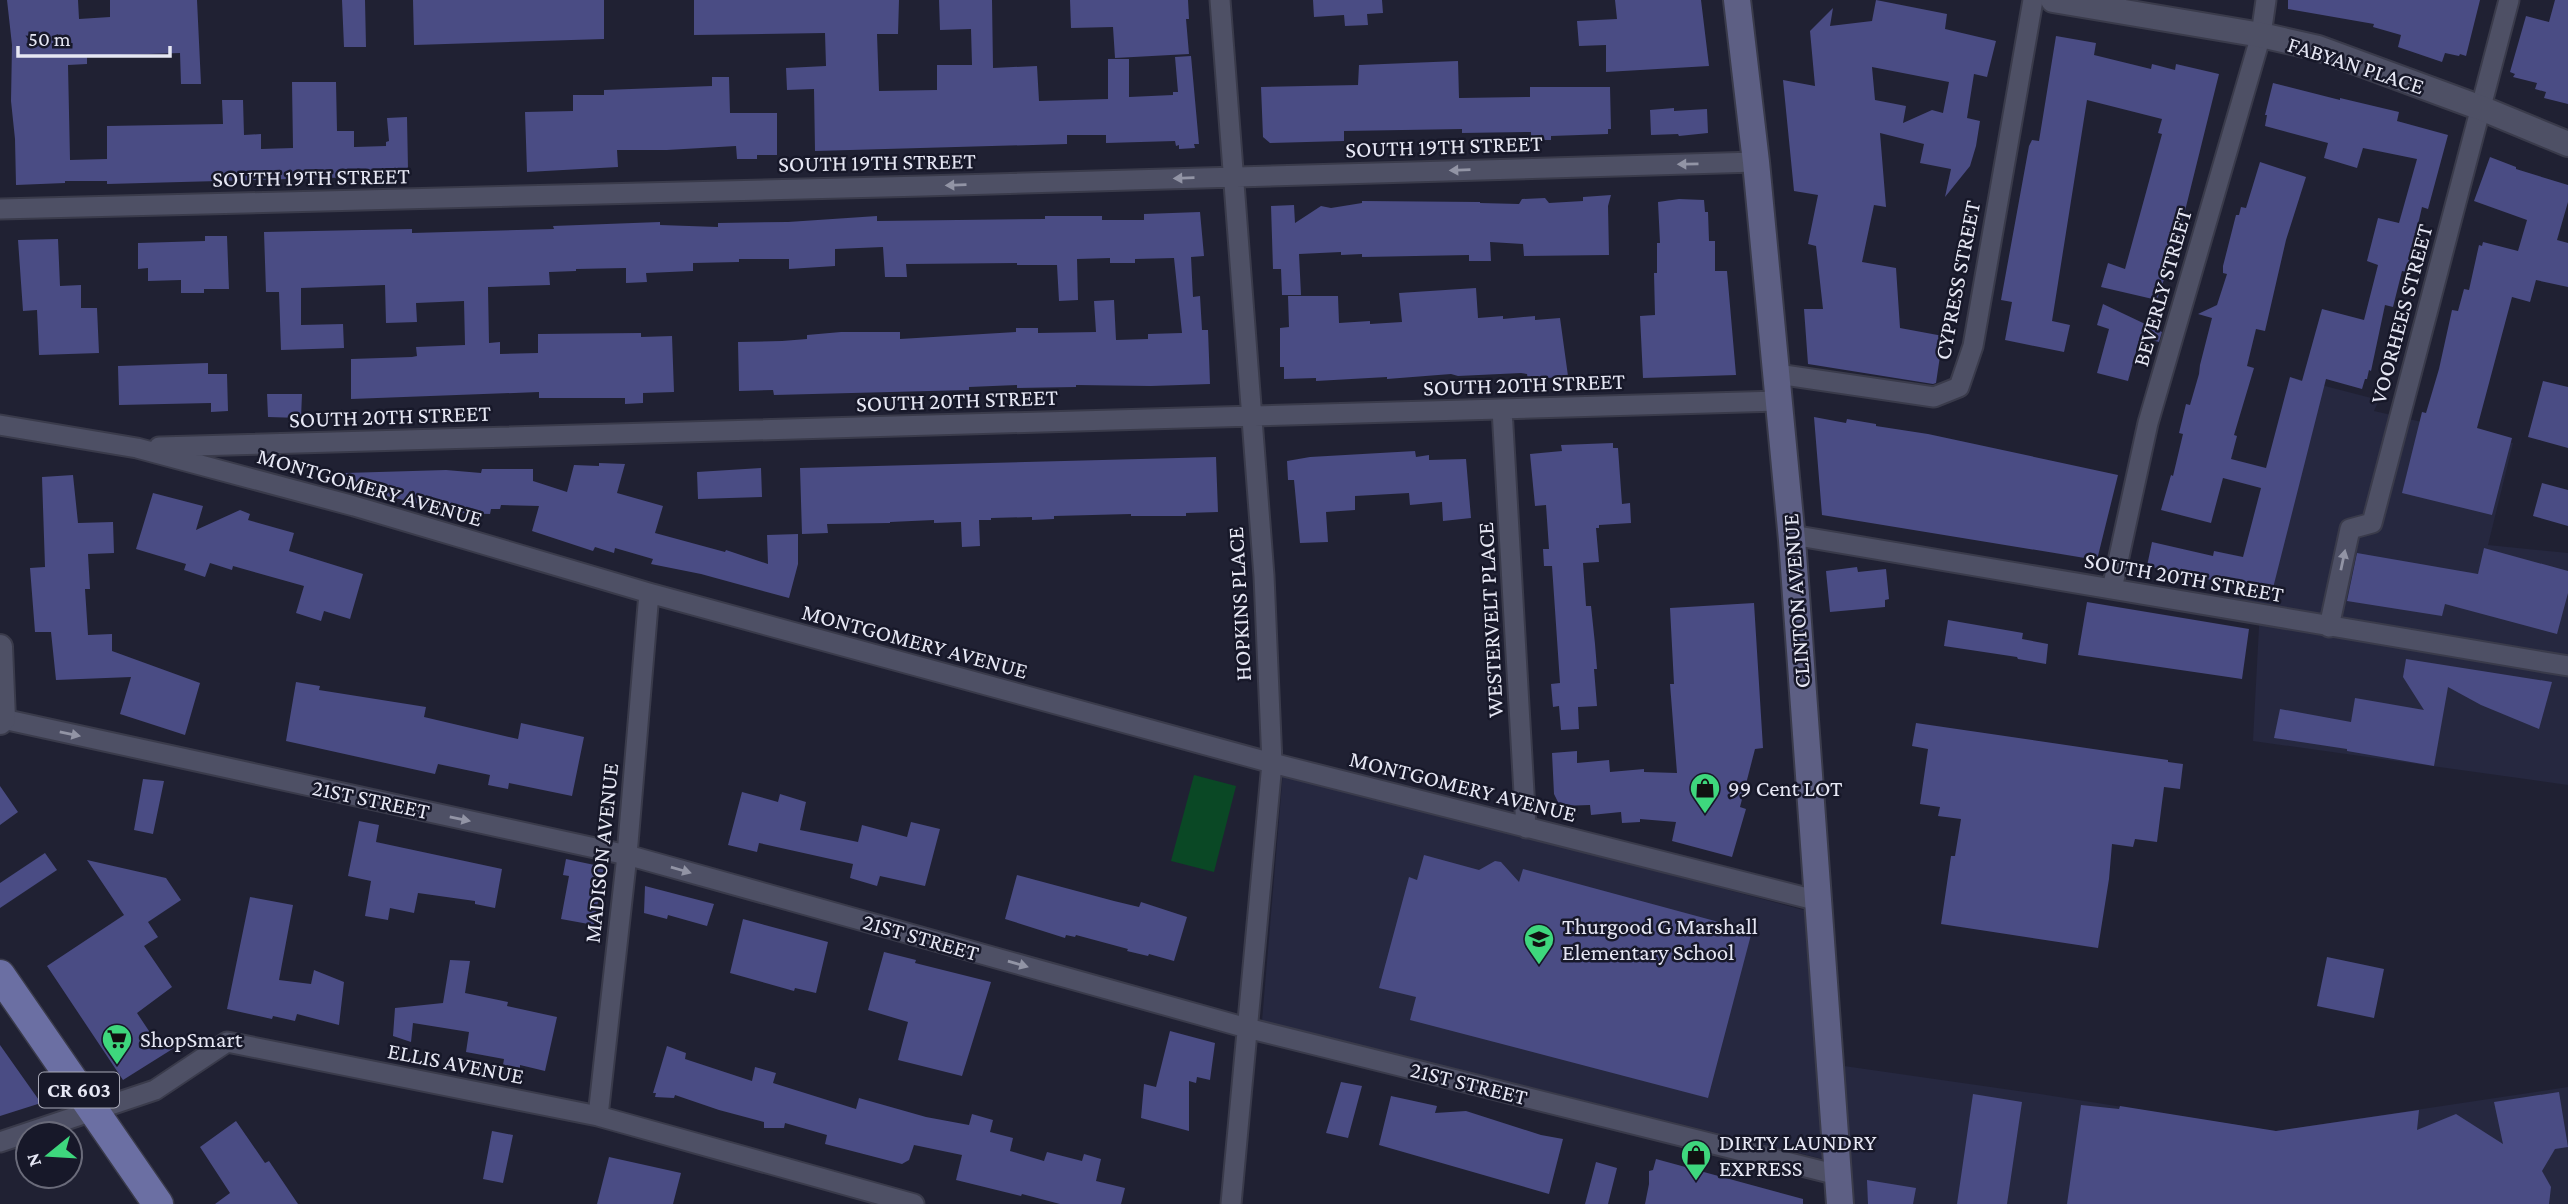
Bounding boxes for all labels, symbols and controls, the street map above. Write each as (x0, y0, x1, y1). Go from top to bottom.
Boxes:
scale bar (18, 14, 170, 58)
text: 50 m (28, 27, 71, 51)
street label: FABYAN PLACE (2284, 31, 2428, 99)
street label: SOUTH 19TH STREET (1345, 130, 1544, 162)
street label: SOUTH 19TH STREET (778, 147, 976, 177)
one-way arrow (1676, 158, 1698, 170)
street label: SOUTH 19TH STREET (212, 162, 410, 192)
one-way arrow (1449, 165, 1471, 176)
one-way arrow (1173, 172, 1195, 184)
one-way arrow (945, 180, 967, 191)
street label: CYPRESS STREET (1929, 198, 1985, 362)
street label: BEVERLY STREET (2127, 205, 2197, 369)
street label: VOORHEES STREET (2365, 221, 2438, 407)
street label: SOUTH 20TH STREET (1423, 367, 1626, 401)
street label: SOUTH 20TH STREET (856, 383, 1059, 417)
street label: SOUTH 20TH STREET (289, 399, 492, 433)
street label: MONTGOMERY AVENUE (254, 442, 486, 532)
street label: CLINTON AVENUE (1777, 513, 1815, 689)
street label: WESTERVELT PLACE (1472, 521, 1508, 719)
street label: HOPKINS PLACE (1222, 526, 1256, 682)
street label: SOUTH 20TH STREET (2082, 547, 2286, 607)
one-way arrow (2338, 549, 2349, 571)
street label: MONTGOMERY AVENUE (799, 598, 1031, 684)
one-way arrow (59, 728, 81, 739)
street label: MONTGOMERY AVENUE (1347, 745, 1579, 827)
street label: MADISON AVENUE (579, 762, 623, 944)
shop icon: 99 Cent LOT (1688, 771, 1722, 815)
street label: 21ST STREET (310, 774, 433, 824)
place label: 99 Cent LOT (1728, 775, 1843, 801)
one-way arrow (449, 813, 471, 824)
one-way arrow (670, 865, 692, 876)
street label: 21ST STREET (860, 908, 982, 966)
place label: Thurgood G Marshall Elementary School (1562, 913, 1758, 965)
school or university icon: Thurgood G Marshall Elementary School (1522, 922, 1556, 966)
one-way arrow (1008, 960, 1029, 970)
supermarket icon: ShopSmart (100, 1022, 134, 1066)
place label: ShopSmart (140, 1026, 243, 1052)
street label: ELLIS AVENUE (386, 1037, 526, 1089)
street label: 21ST STREET (1408, 1056, 1531, 1110)
road number: CR 603 (39, 1072, 119, 1108)
north arrow (14, 1120, 84, 1190)
place label: DIRTY LAUNDRY EXPRESS (1719, 1129, 1877, 1181)
shop icon: DIRTY LAUNDRY EXPRESS (1679, 1138, 1713, 1182)
text: N (21, 1151, 45, 1170)

